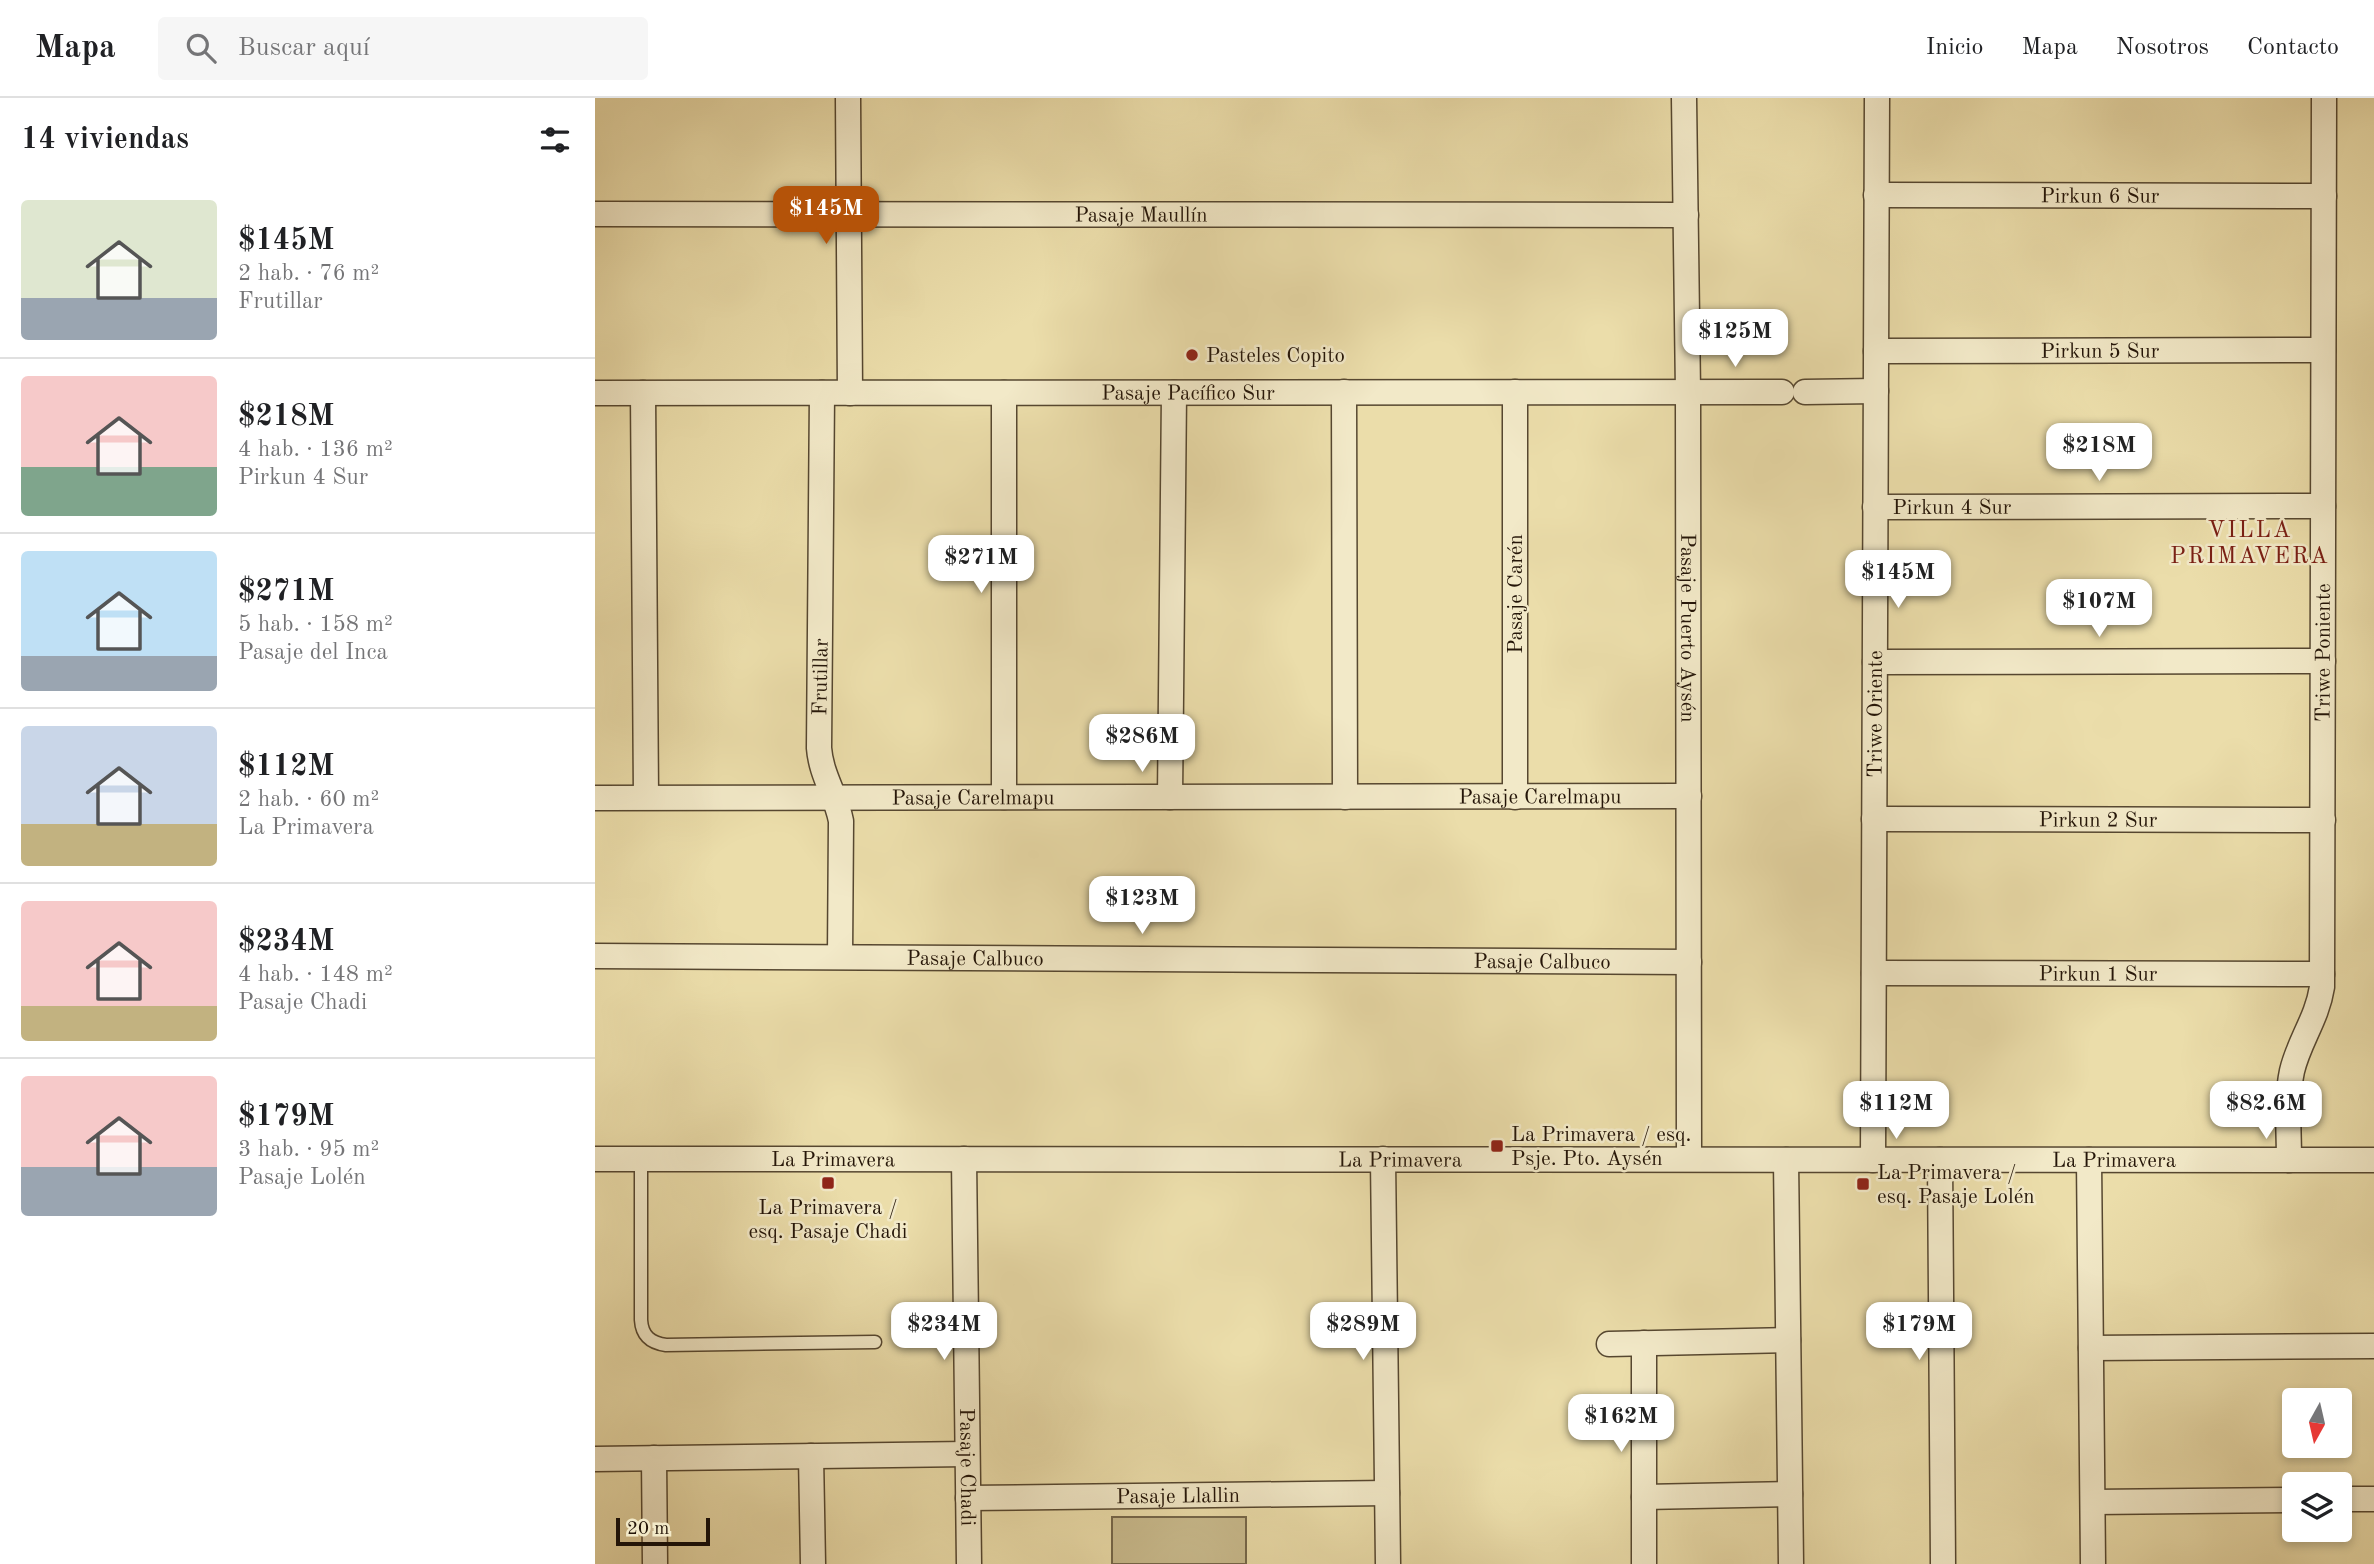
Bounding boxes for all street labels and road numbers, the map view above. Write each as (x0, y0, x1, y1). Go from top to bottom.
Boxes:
street label: Pirkun 6 Sur (2041, 186, 2160, 208)
street label: Pasaje Maullín (1074, 205, 1208, 227)
street label: Pirkun 5 Sur (2041, 341, 2160, 363)
street label: Pasaje Pacífico Sur (1101, 383, 1275, 405)
street label: Pirkun 4 Sur (1893, 498, 2012, 519)
street label: Pasaje Puerto Aysén (1676, 533, 1697, 723)
street label: Pasaje Carén (1506, 534, 1527, 654)
street label: Triwe Poniente (2314, 583, 2335, 722)
street label: Frutillar (810, 638, 833, 716)
street label: Triwe Oriente (1865, 650, 1887, 778)
street label: Pasaje Carelmapu (1458, 787, 1622, 808)
street label: Pasaje Carelmapu (891, 788, 1055, 809)
street label: Pirkun 2 Sur (2039, 810, 2158, 832)
street label: Pasaje Calbuco (906, 949, 1044, 970)
street label: Pasaje Calbuco (1473, 952, 1611, 974)
street label: Pirkun 1 Sur (2039, 964, 2158, 986)
street label: La Primavera (771, 1150, 895, 1171)
street label: La Primavera (1338, 1150, 1462, 1171)
street label: La Primavera (2052, 1151, 2176, 1172)
street label: Pasaje Chadi (955, 1408, 978, 1526)
street label: Pasaje Llallin (1116, 1486, 1240, 1508)

